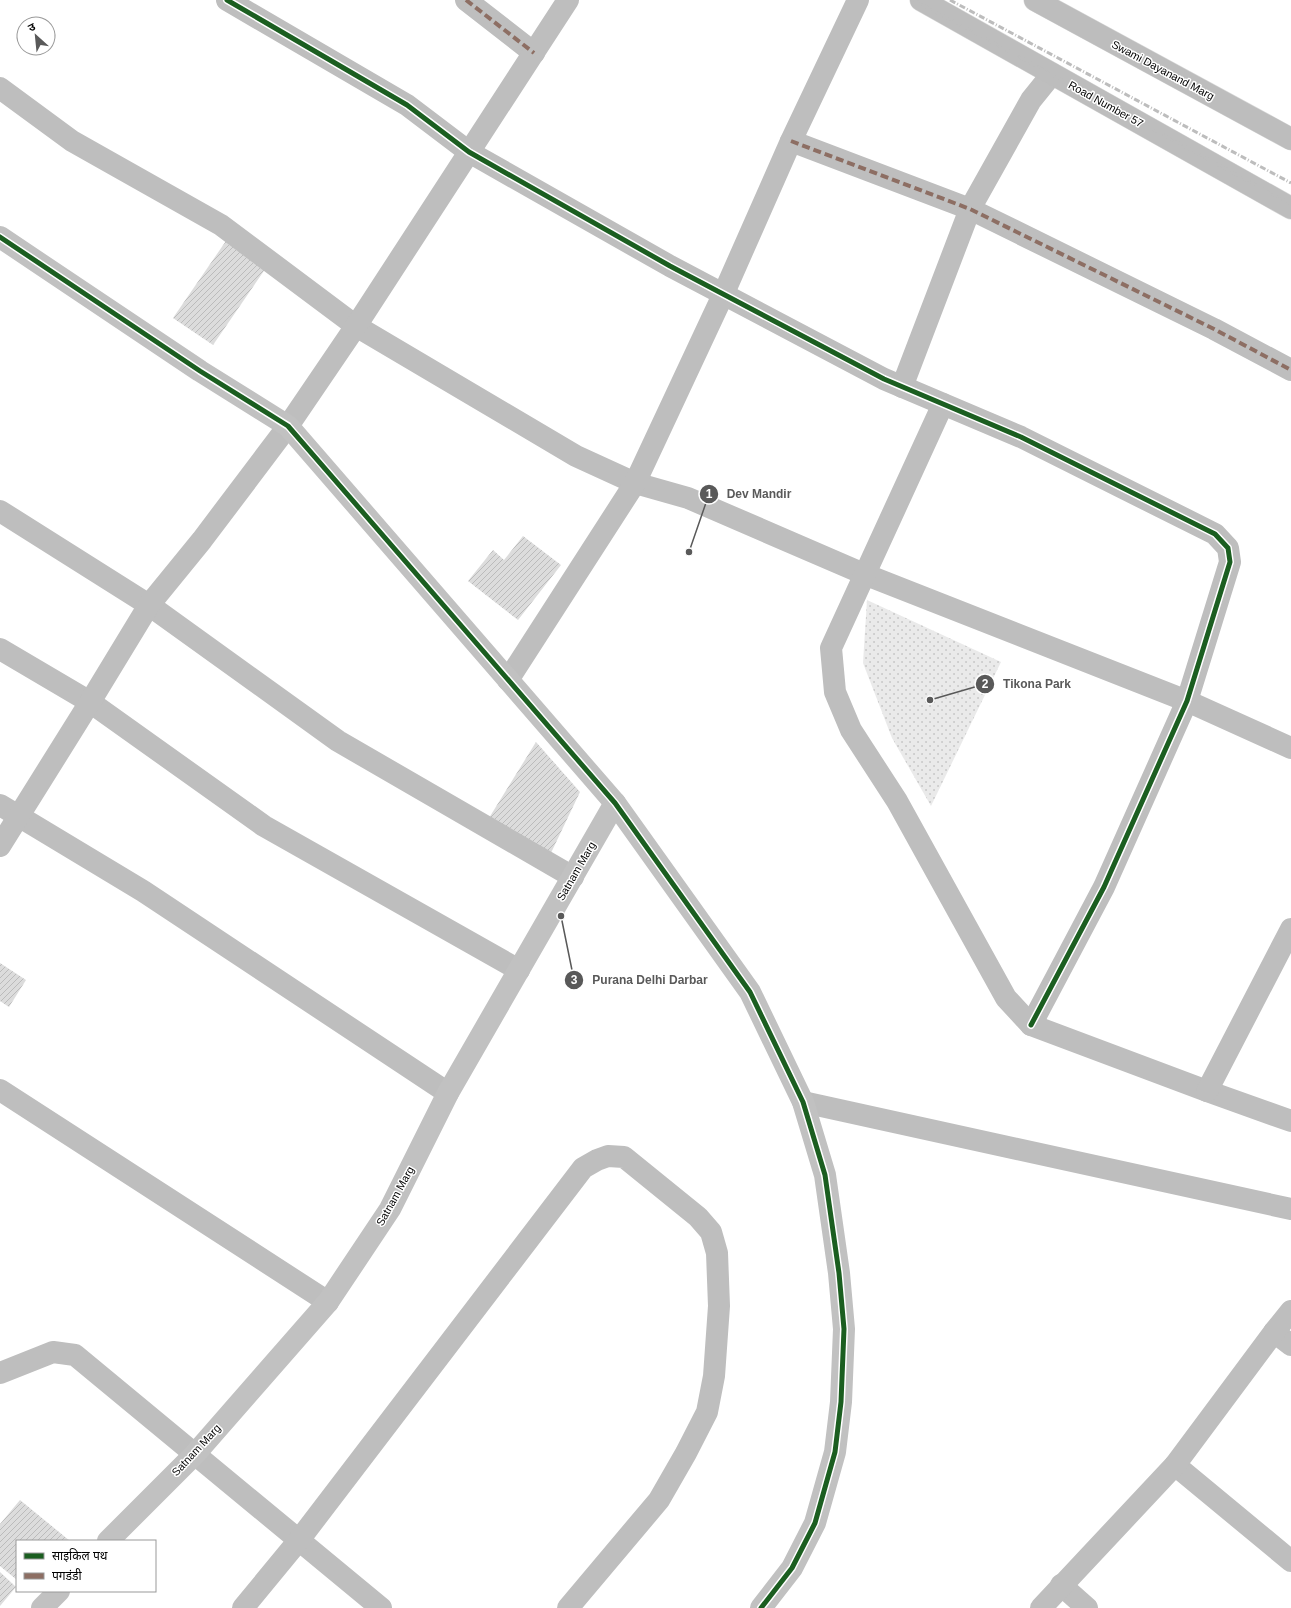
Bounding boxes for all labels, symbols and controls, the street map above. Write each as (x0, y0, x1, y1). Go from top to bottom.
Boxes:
north arrow (16, 16, 56, 56)
text: उ (26, 20, 38, 34)
street label: Swami Dayanand Marg (1110, 38, 1216, 102)
street label: Road Number 57 (1066, 78, 1146, 130)
callout: Dev Mandir (699, 482, 799, 506)
text: 1 (706, 487, 713, 501)
text: Dev Mandir (727, 487, 792, 501)
callout: Tikona Park (975, 672, 1079, 696)
text: 2 (982, 677, 989, 691)
text: Tikona Park (1003, 677, 1071, 691)
street label: Satnam Marg (554, 839, 598, 903)
callout: Purana Delhi Darbar (564, 968, 716, 992)
text: 3 (571, 973, 578, 987)
text: Purana Delhi Darbar (592, 973, 708, 987)
street label: Satnam Marg (374, 1164, 416, 1228)
street label: Satnam Marg (169, 1422, 223, 1478)
legend (16, 1540, 156, 1592)
text: साइकिल पथ (52, 1548, 108, 1563)
text: पगडंडी (52, 1568, 82, 1583)

